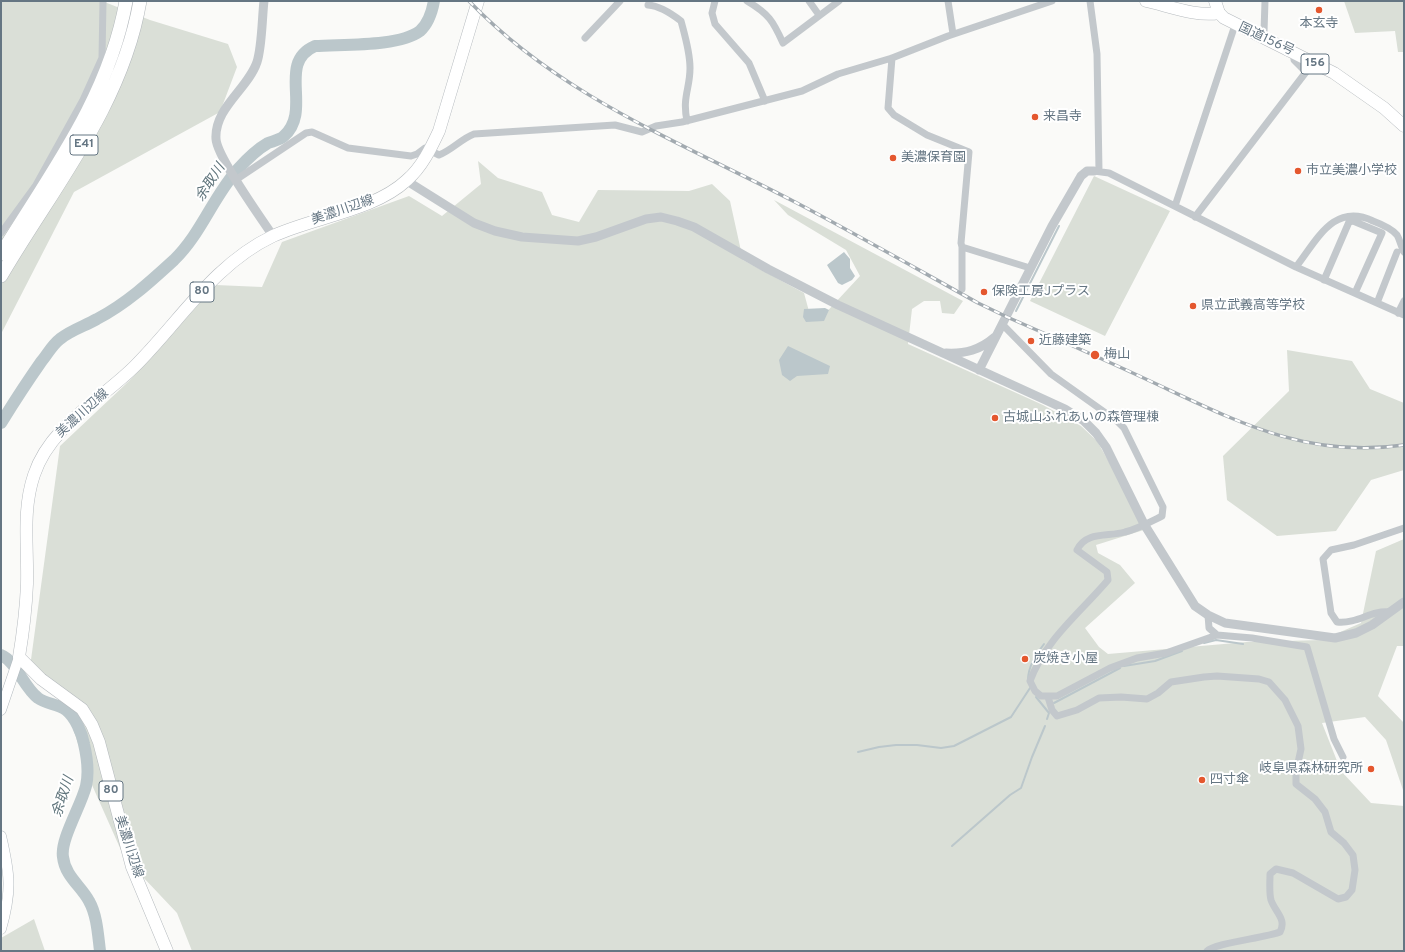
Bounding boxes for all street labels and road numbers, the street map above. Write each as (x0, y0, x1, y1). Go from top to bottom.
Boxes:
street label: 国道156号 (1236, 20, 1296, 60)
road number: 156 (1301, 54, 1329, 74)
road number: E41 (70, 135, 98, 155)
street label: 美濃川辺線 (310, 193, 376, 229)
road number: 80 (190, 282, 214, 302)
street label: 美濃川辺線 (54, 386, 112, 442)
road number: 80 (99, 781, 123, 801)
street label: 美濃川辺線 (111, 814, 145, 880)

